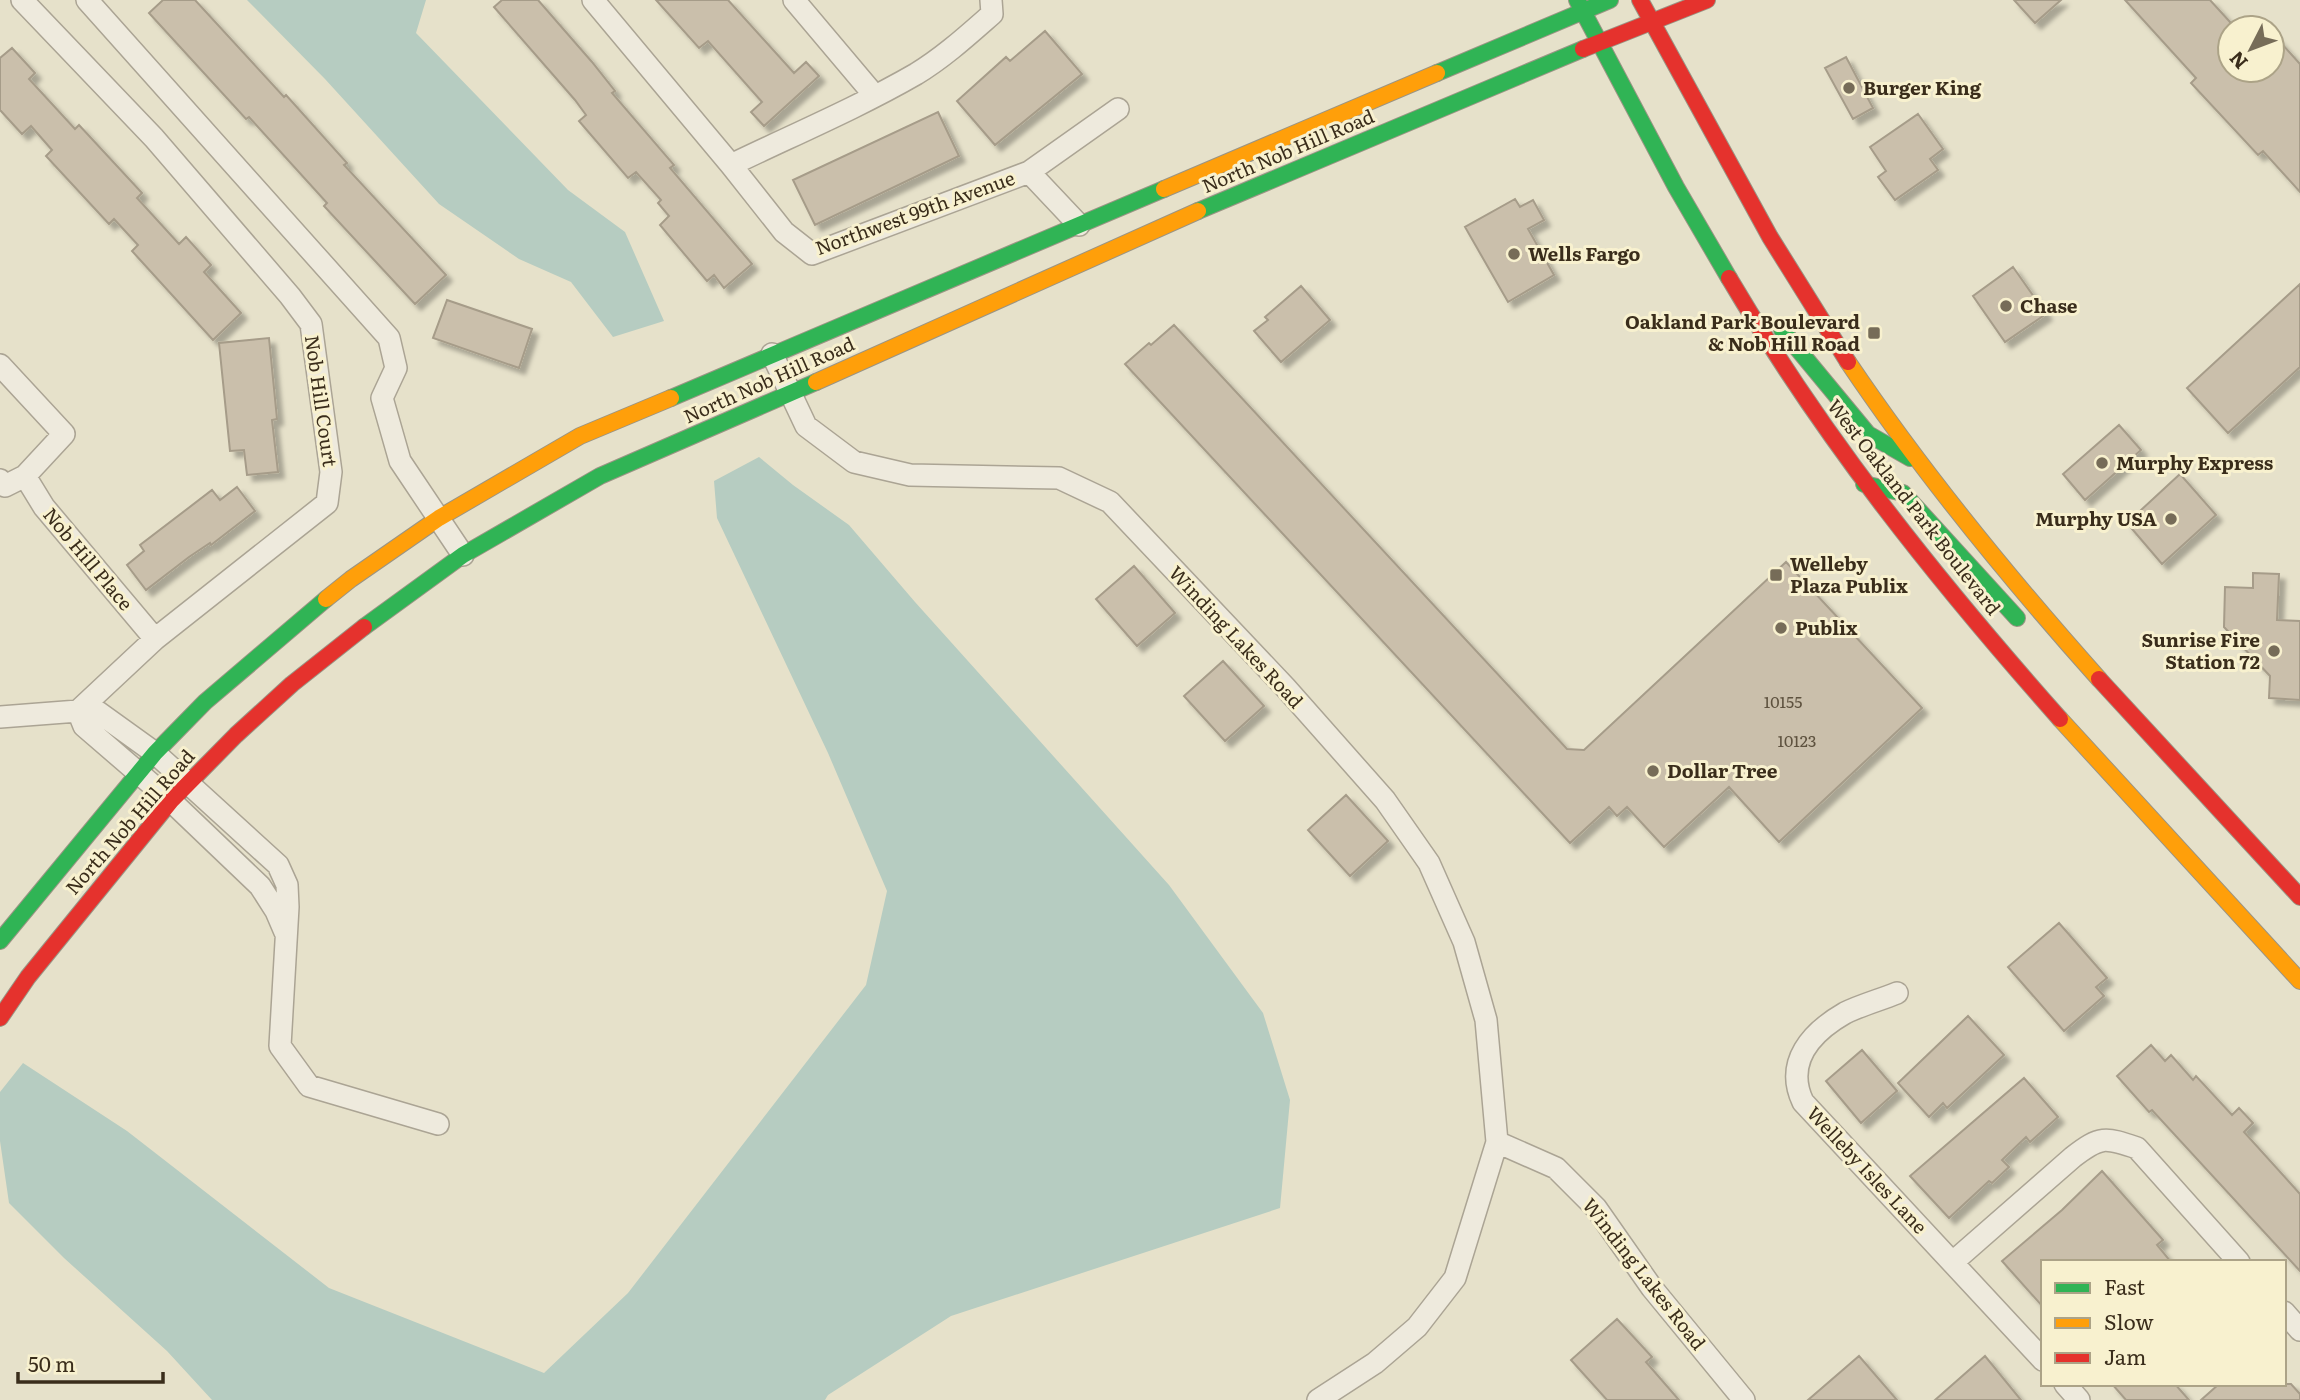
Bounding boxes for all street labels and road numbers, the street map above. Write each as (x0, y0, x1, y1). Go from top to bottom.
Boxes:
street label: North Nob Hill Road (1197, 101, 1378, 199)
street label: Northwest 99th Avenue (811, 163, 1018, 261)
street label: North Nob Hill Road (679, 329, 859, 429)
street label: Nob Hill Court (299, 333, 345, 469)
street label: West Oakland Park Boulevard (1821, 392, 2008, 621)
street label: Nob Hill Place (37, 501, 140, 616)
street label: Winding Lakes Road (1163, 559, 1311, 714)
street label: North Nob Hill Road (58, 742, 201, 900)
street label: Welleby Isles Lane (1801, 1099, 1934, 1239)
street label: Winding Lakes Road (1577, 1192, 1713, 1356)

